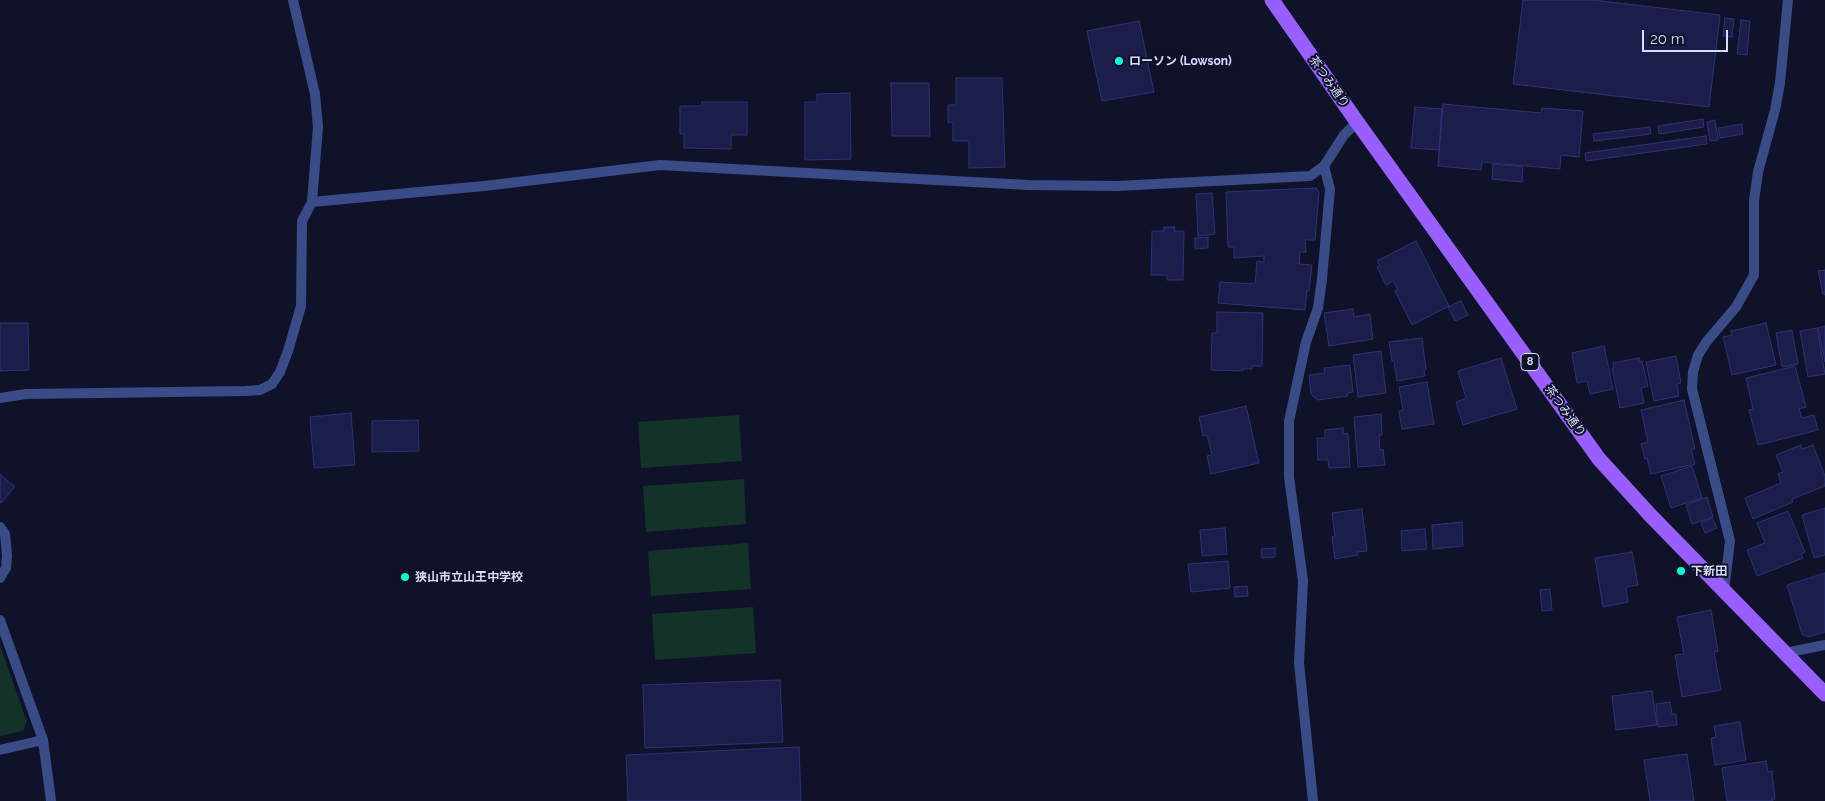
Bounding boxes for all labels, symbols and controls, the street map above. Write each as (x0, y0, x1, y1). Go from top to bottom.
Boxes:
scale bar (1645, 20, 1731, 52)
text: 20 m (1650, 30, 1685, 48)
street label: 茶つみ通り (1306, 53, 1352, 111)
place label: ローソン (Lowson) (1129, 54, 1232, 68)
marker: ローソン (Lowson) (1113, 55, 1125, 67)
road number: 8 (1521, 354, 1539, 371)
street label: 茶つみ通り (1542, 382, 1588, 440)
place label: 下新田 (1691, 564, 1727, 578)
marker: 下新田 (1675, 565, 1687, 577)
place label: 狭山市立山王中学校 (415, 570, 523, 584)
marker: 狭山市立山王中学校 (399, 571, 411, 583)

